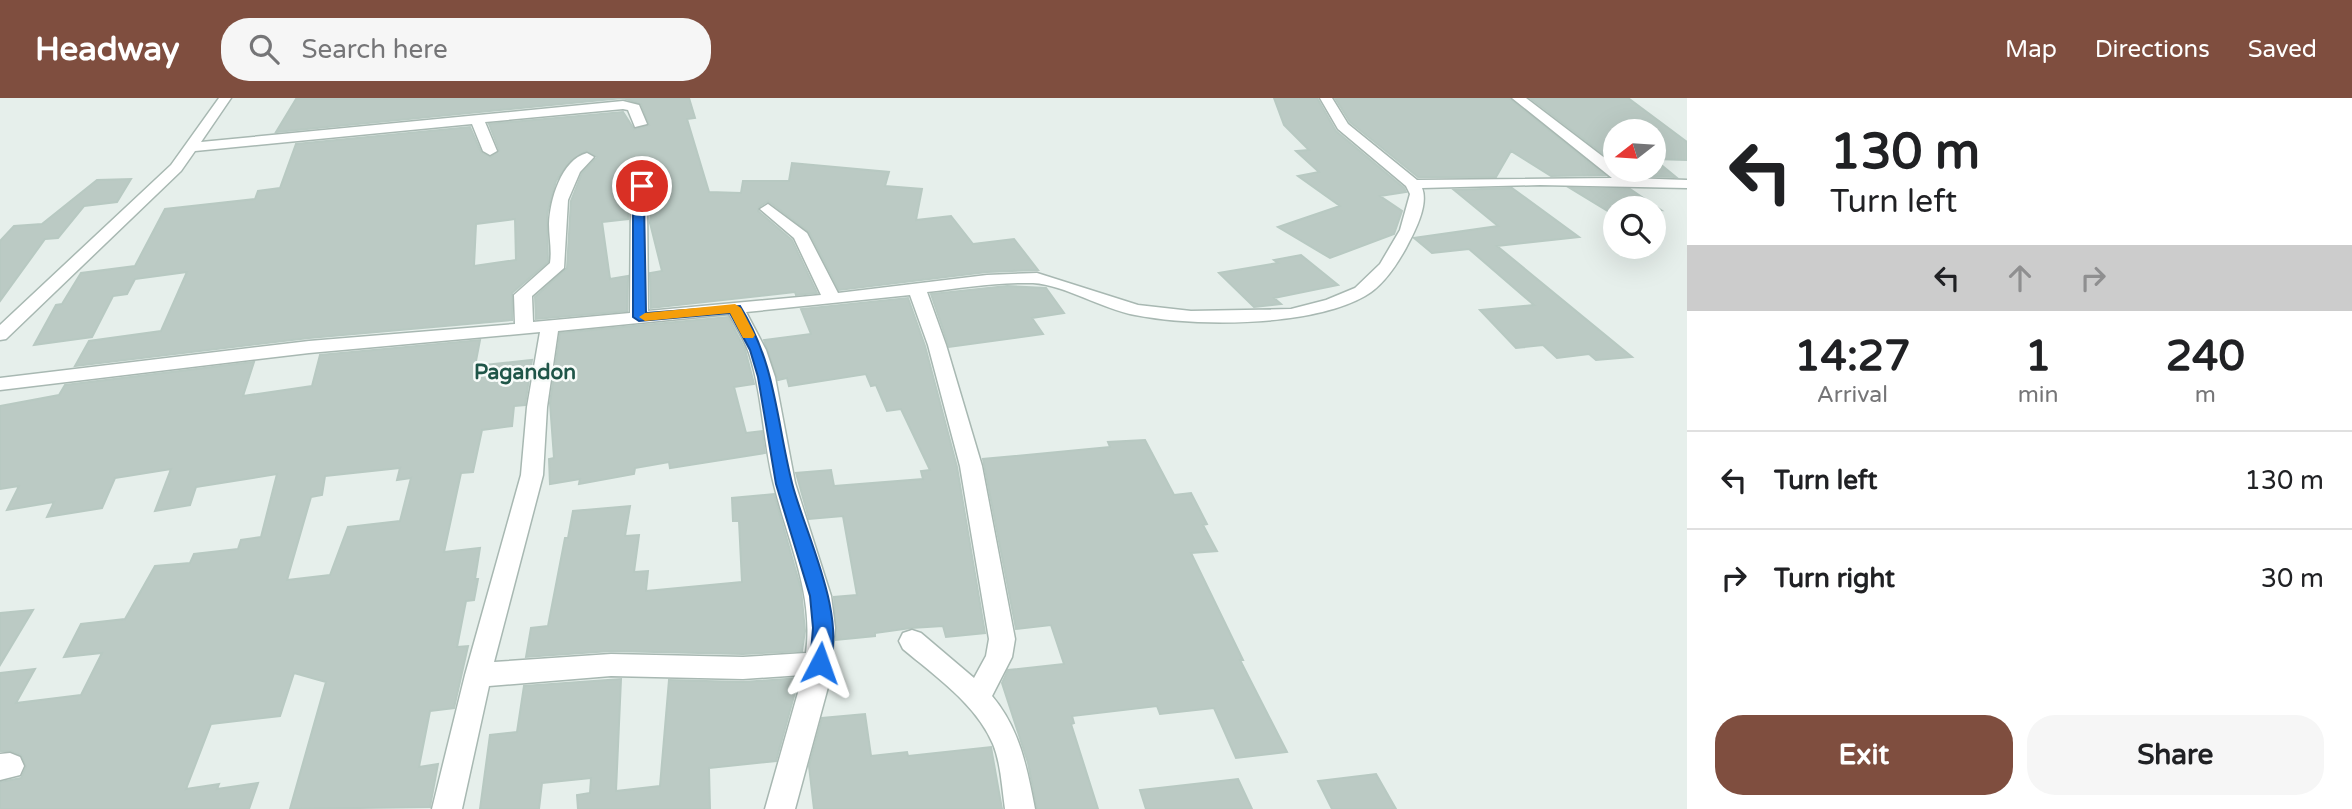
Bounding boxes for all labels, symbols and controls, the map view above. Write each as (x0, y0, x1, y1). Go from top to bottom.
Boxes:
search box (221, 18, 711, 81)
text: Headway (35, 30, 179, 69)
icon: search (245, 30, 283, 68)
text: Search here (301, 34, 448, 65)
text: Map (2005, 35, 2057, 64)
text: Directions (2095, 35, 2210, 64)
text: Saved (2248, 35, 2317, 64)
north arrow (1603, 119, 1666, 182)
map controls (1603, 119, 1666, 259)
text: 130 m (1830, 123, 1980, 182)
icon: left (1715, 126, 1806, 217)
pin (612, 156, 672, 216)
icon: arrive (623, 167, 661, 205)
text: Turn left (1830, 183, 1957, 221)
button: search (1603, 196, 1666, 259)
icon: left (1928, 259, 1966, 297)
icon: ahead (2001, 259, 2039, 297)
icon: right (2074, 259, 2112, 297)
text: 14:27 (1794, 331, 1911, 382)
text: 1 (2025, 331, 2051, 382)
text: 240 (2166, 331, 2245, 382)
district label: Pagandon (474, 360, 576, 385)
text: Arrival (1817, 381, 1888, 409)
text: min (2018, 381, 2059, 409)
text: m (2195, 381, 2216, 409)
icon: left (1715, 461, 1753, 499)
text: Turn left (1774, 465, 1877, 496)
text: 130 m (2244, 465, 2324, 496)
icon: right (1715, 559, 1753, 597)
text: Turn right (1774, 563, 1895, 594)
text: 30 m (2261, 563, 2324, 594)
position arrow (783, 626, 857, 700)
button: Exit (1715, 715, 2013, 795)
button: Share (2027, 715, 2324, 795)

